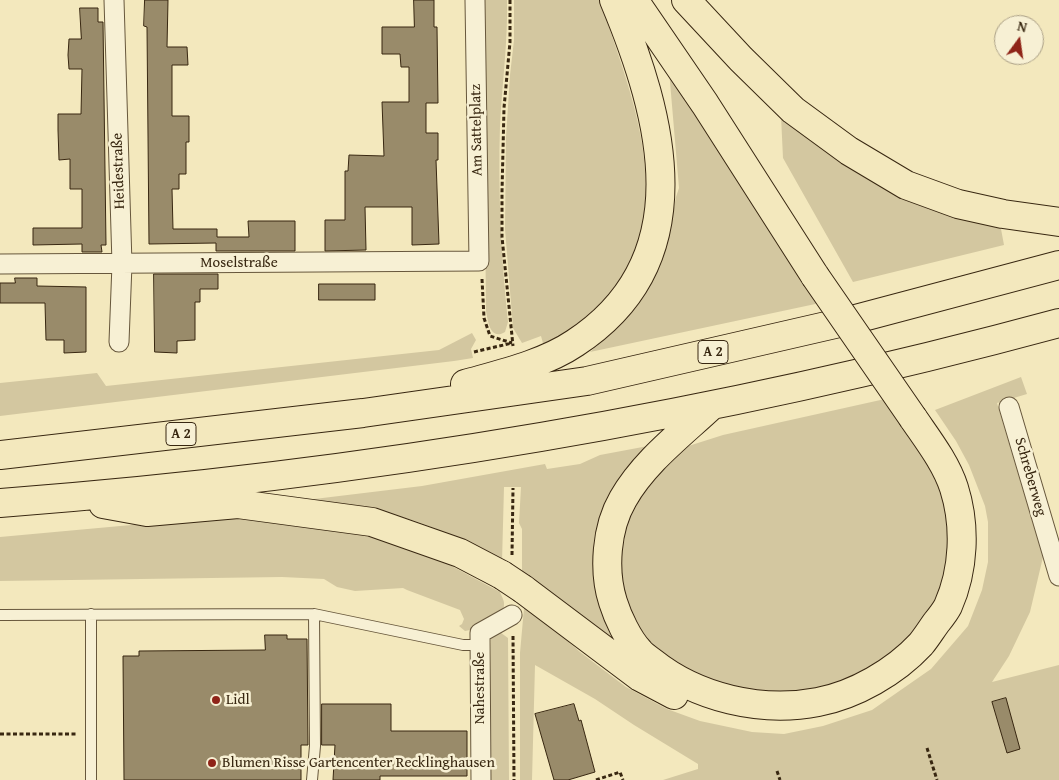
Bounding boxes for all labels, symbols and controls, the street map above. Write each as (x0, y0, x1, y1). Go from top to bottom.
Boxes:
north arrow (994, 15, 1044, 65)
text: N (1015, 16, 1029, 37)
street label: Am Sattelplatz (467, 84, 487, 176)
street label: Heidestraße (109, 132, 129, 210)
street label: Moselstraße (200, 254, 278, 272)
road number: A 2 (698, 341, 728, 364)
road number: A 2 (166, 422, 196, 446)
street label: Schreberweg (1010, 436, 1050, 518)
street label: Nahestraße (471, 652, 489, 724)
place label: Lidl (226, 691, 250, 709)
marker: Lidl (210, 694, 222, 706)
place label: Blumen Risse Gartencenter Recklinghausen (222, 754, 495, 772)
marker: Blumen Risse Gartencenter Recklinghausen (206, 757, 218, 769)

